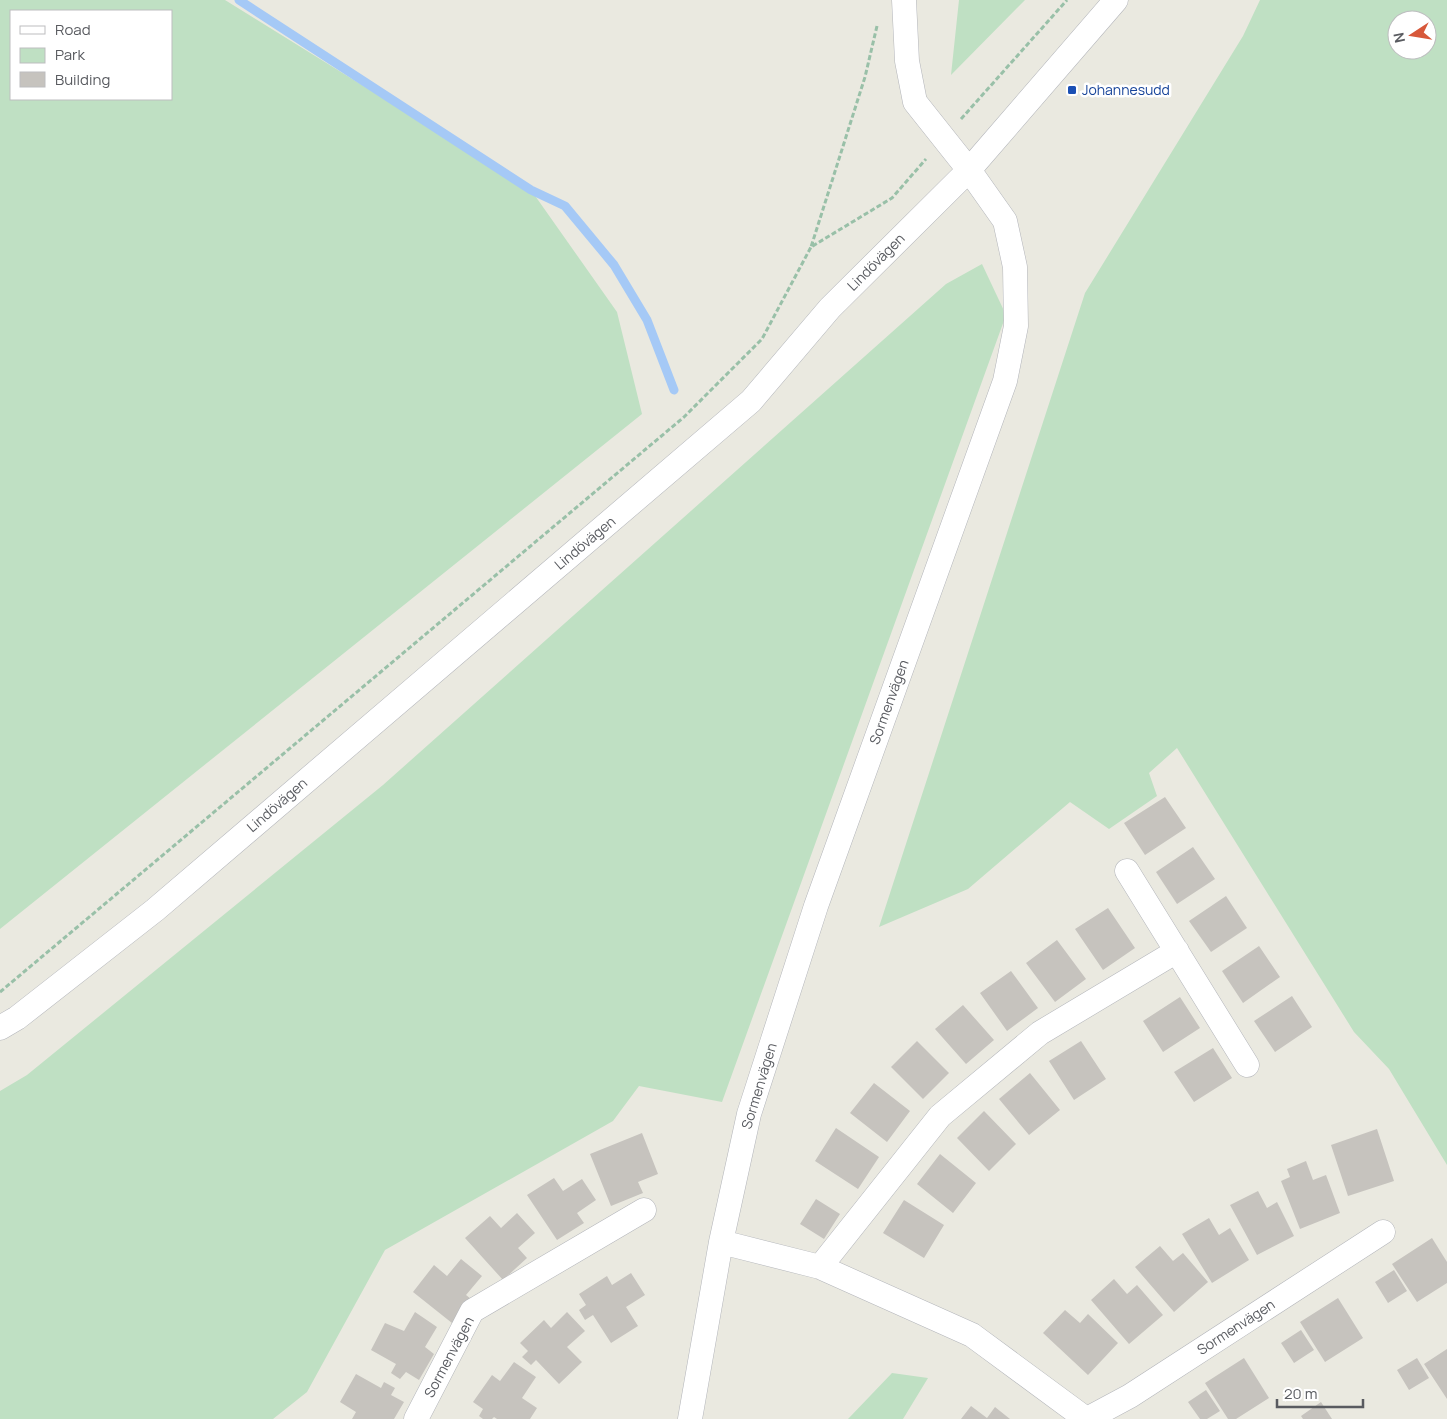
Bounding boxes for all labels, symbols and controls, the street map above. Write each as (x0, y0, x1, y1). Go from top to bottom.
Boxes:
legend (10, 10, 172, 100)
north arrow (1387, 10, 1437, 60)
text: Road (55, 19, 91, 40)
text: N (1388, 31, 1409, 45)
text: Park (55, 44, 85, 65)
text: Building (55, 69, 110, 90)
place label: Johannesudd (1082, 80, 1170, 99)
marker: Johannesudd (1066, 84, 1078, 96)
street label: Lindövägen (843, 229, 909, 295)
street label: Lindövägen (550, 512, 619, 574)
street label: Sormenvägen (864, 657, 913, 747)
street label: Lindövägen (243, 773, 311, 836)
street label: Sormenvägen (736, 1040, 781, 1131)
street label: Sormenvägen (1193, 1294, 1278, 1359)
street label: Sormenvägen (419, 1313, 478, 1401)
scale bar (1277, 1376, 1363, 1408)
text: 20 m (1284, 1383, 1317, 1404)

